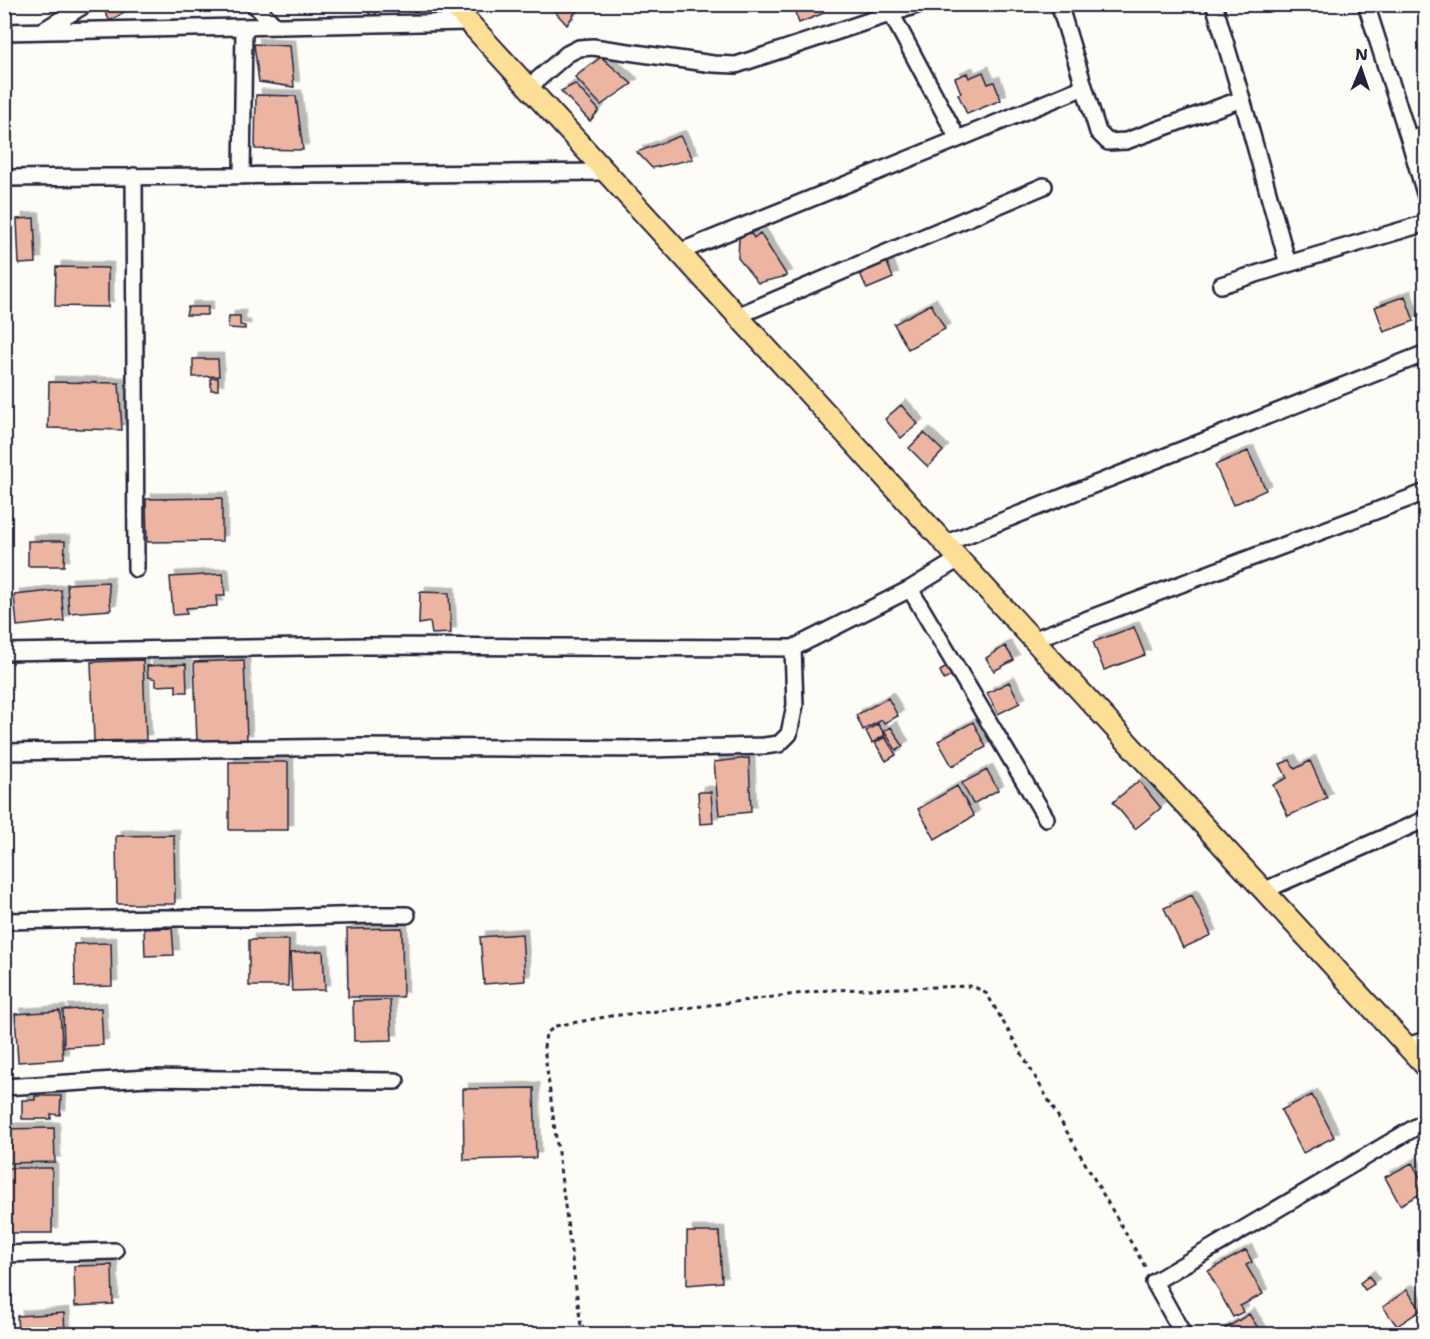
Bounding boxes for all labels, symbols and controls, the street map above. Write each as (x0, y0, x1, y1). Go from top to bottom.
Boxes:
north arrow (1331, 39, 1391, 99)
text: N (1355, 44, 1368, 65)

